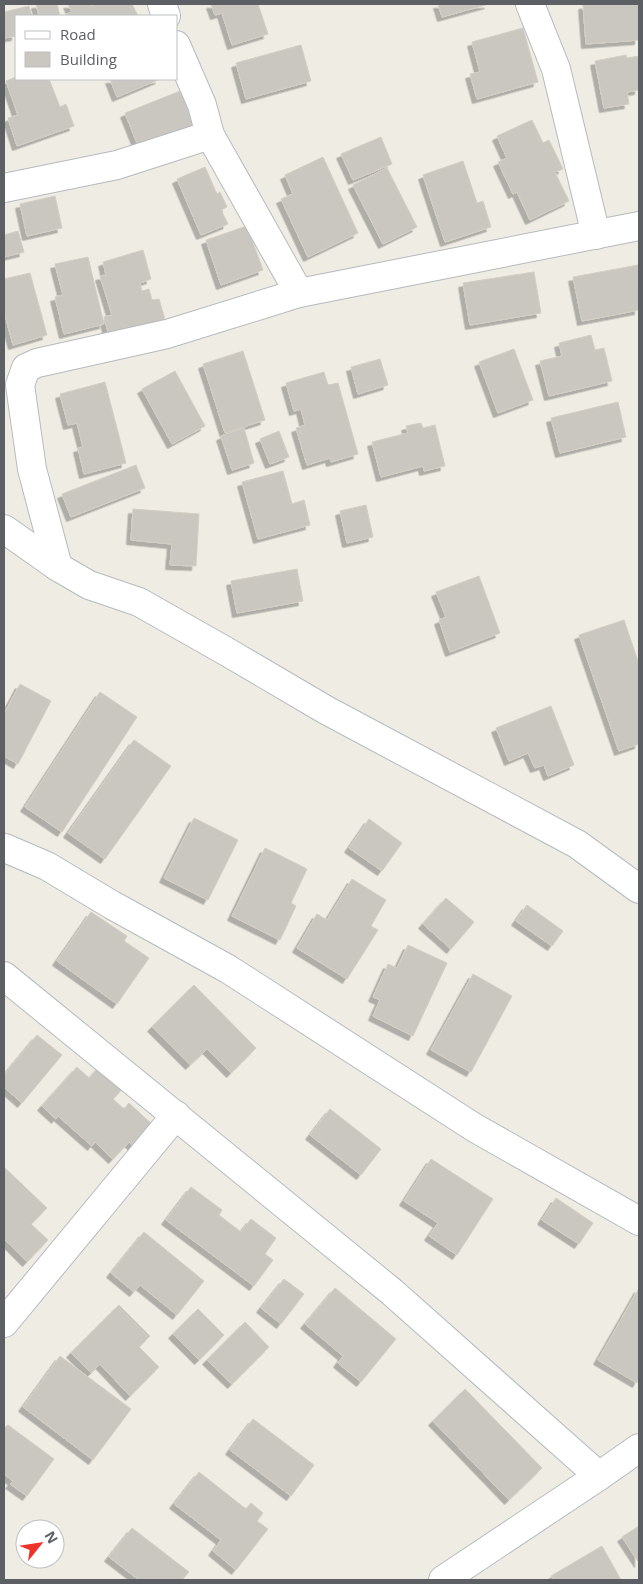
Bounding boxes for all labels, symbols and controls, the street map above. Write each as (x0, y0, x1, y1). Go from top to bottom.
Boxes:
legend (15, 15, 178, 80)
text: Road (60, 24, 96, 44)
text: Building (60, 49, 117, 69)
north arrow (15, 1519, 65, 1569)
text: N (41, 1528, 63, 1547)

